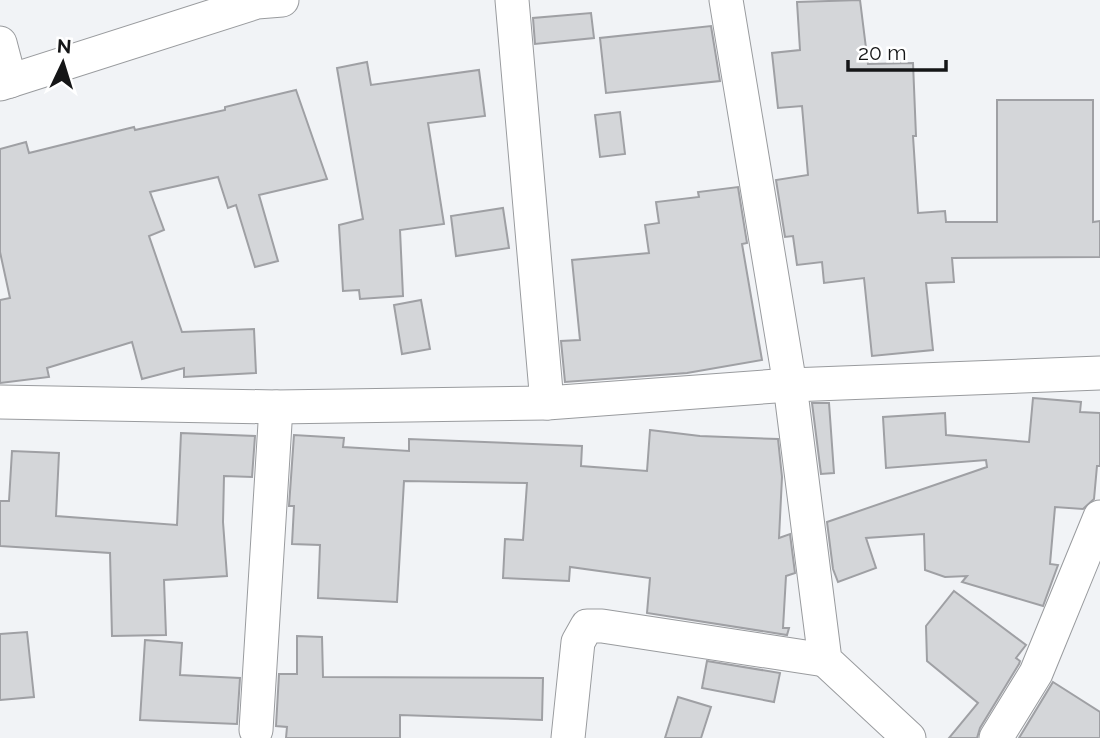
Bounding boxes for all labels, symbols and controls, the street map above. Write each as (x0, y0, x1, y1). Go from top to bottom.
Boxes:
north arrow (28, 28, 98, 98)
scale bar (848, 28, 946, 72)
text: N (56, 35, 72, 58)
text: 20 m (858, 40, 906, 65)

